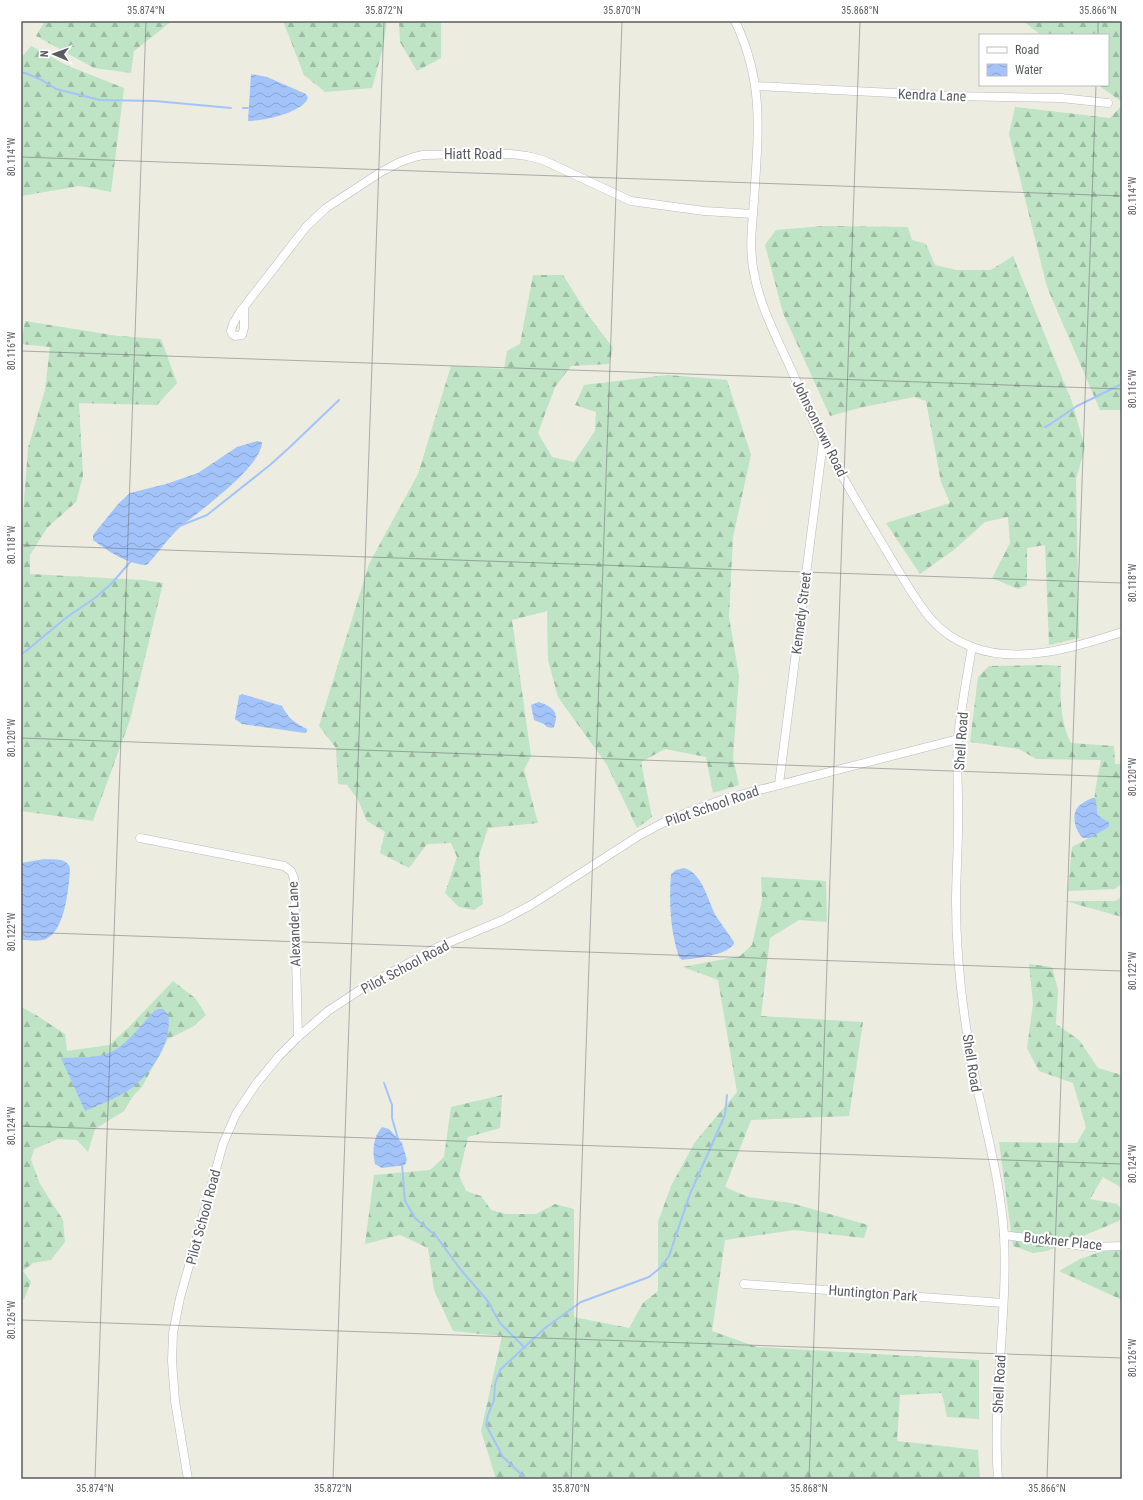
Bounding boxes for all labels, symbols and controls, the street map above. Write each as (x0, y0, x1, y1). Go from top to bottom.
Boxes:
text: 35.874°N (127, 5, 165, 16)
text: 35.872°N (365, 5, 403, 16)
text: 35.870°N (603, 5, 641, 16)
text: 35.868°N (841, 5, 879, 16)
text: 35.866°N (1079, 5, 1117, 16)
north arrow (34, 34, 74, 74)
legend (979, 34, 1109, 86)
text: Road (1015, 43, 1039, 57)
text: N (38, 50, 51, 57)
text: Water (1015, 63, 1043, 77)
street label: Kendra Lane (898, 86, 967, 104)
text: 80.114°W (6, 137, 17, 176)
street label: Hiatt Road (444, 146, 502, 162)
text: 80.114°W (1127, 176, 1138, 215)
text: 80.116°W (6, 331, 17, 370)
text: 80.116°W (1127, 369, 1138, 408)
street label: Johnsontown Road (790, 377, 850, 479)
text: 80.118°W (6, 525, 17, 564)
text: 80.118°W (1127, 563, 1138, 602)
street label: Kennedy Street (788, 571, 814, 655)
street label: Shell Road (951, 711, 971, 771)
text: 80.120°W (6, 718, 17, 757)
text: 80.120°W (1127, 757, 1138, 796)
street label: Pilot School Road (663, 783, 761, 829)
street label: Alexander Lane (285, 881, 303, 967)
text: 80.122°W (6, 912, 17, 951)
street label: Pilot School Road (358, 937, 452, 997)
text: 80.122°W (1127, 951, 1138, 990)
street label: Shell Road (960, 1033, 984, 1093)
text: 80.124°W (6, 1106, 17, 1145)
text: 80.124°W (1127, 1144, 1138, 1183)
street label: Pilot School Road (183, 1168, 223, 1266)
street label: Buckner Place (1023, 1229, 1103, 1253)
street label: Huntington Park (828, 1282, 919, 1304)
text: 80.126°W (6, 1300, 17, 1339)
text: 80.126°W (1127, 1338, 1138, 1377)
street label: Shell Road (989, 1354, 1009, 1414)
text: 35.874°N (76, 1483, 114, 1494)
text: 35.872°N (314, 1483, 352, 1494)
text: 35.870°N (552, 1483, 590, 1494)
text: 35.868°N (790, 1483, 828, 1494)
text: 35.866°N (1028, 1483, 1066, 1494)

